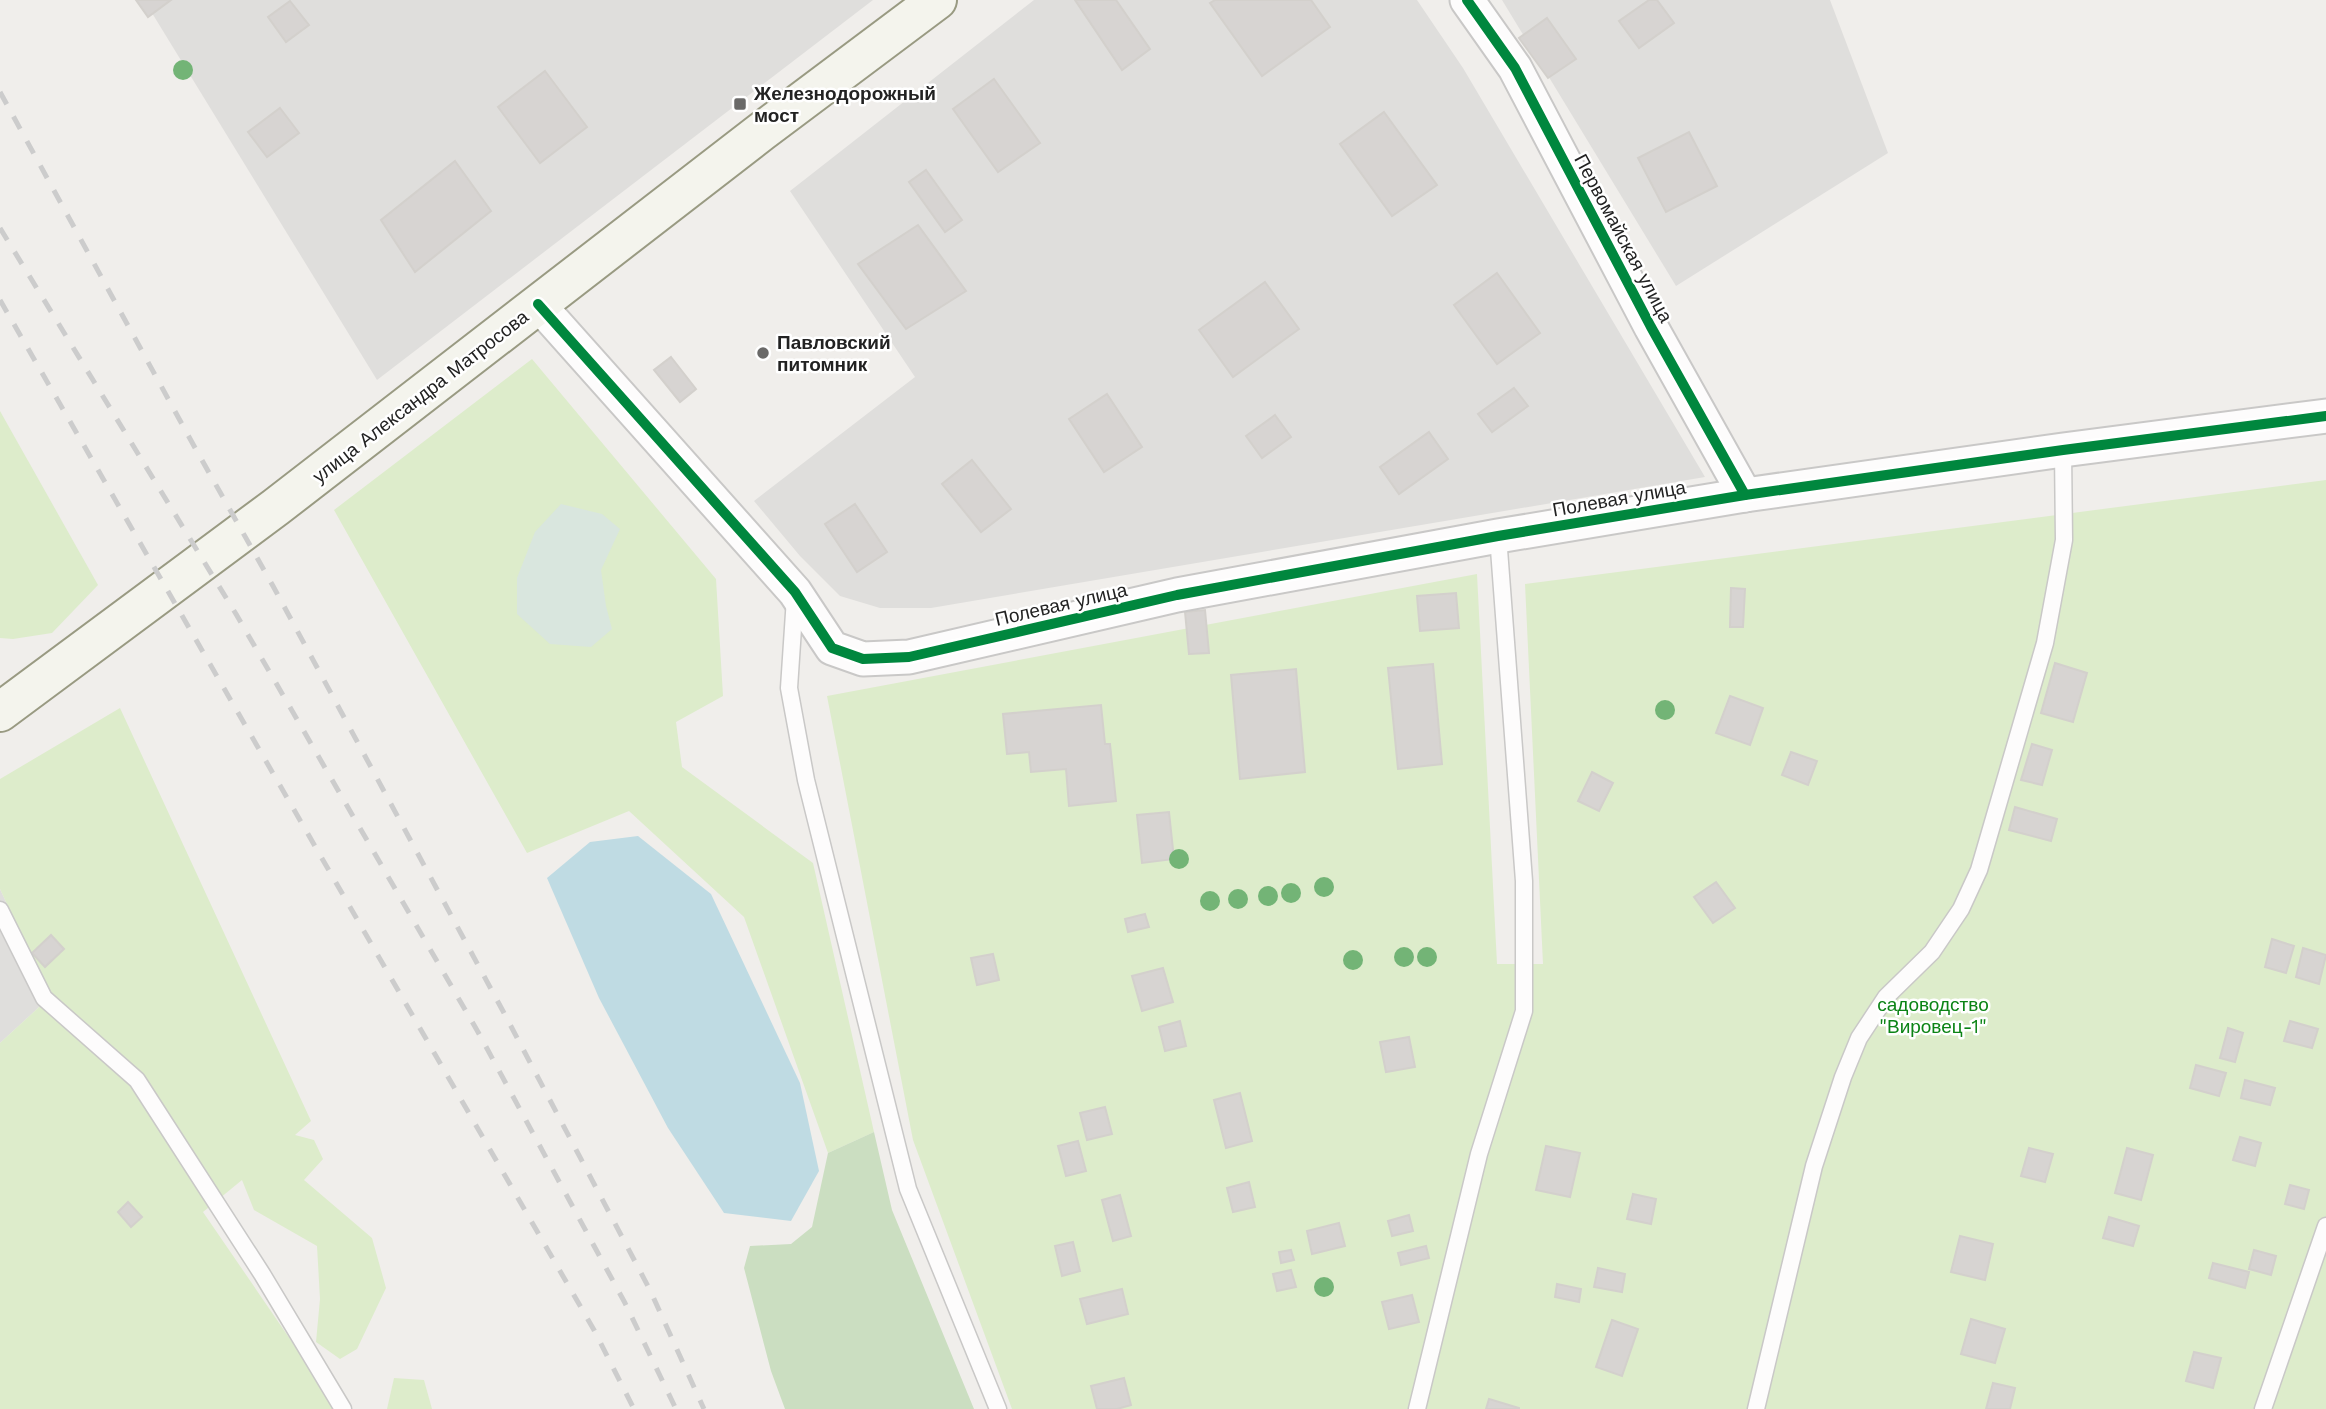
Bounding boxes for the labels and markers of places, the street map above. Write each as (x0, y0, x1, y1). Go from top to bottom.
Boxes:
place label: Железнодорожный мост (753, 82, 936, 127)
marker: Железнодорожный мост (732, 96, 748, 112)
place label: Павловский питомник (777, 331, 891, 376)
marker: Павловский питомник (755, 345, 771, 361)

